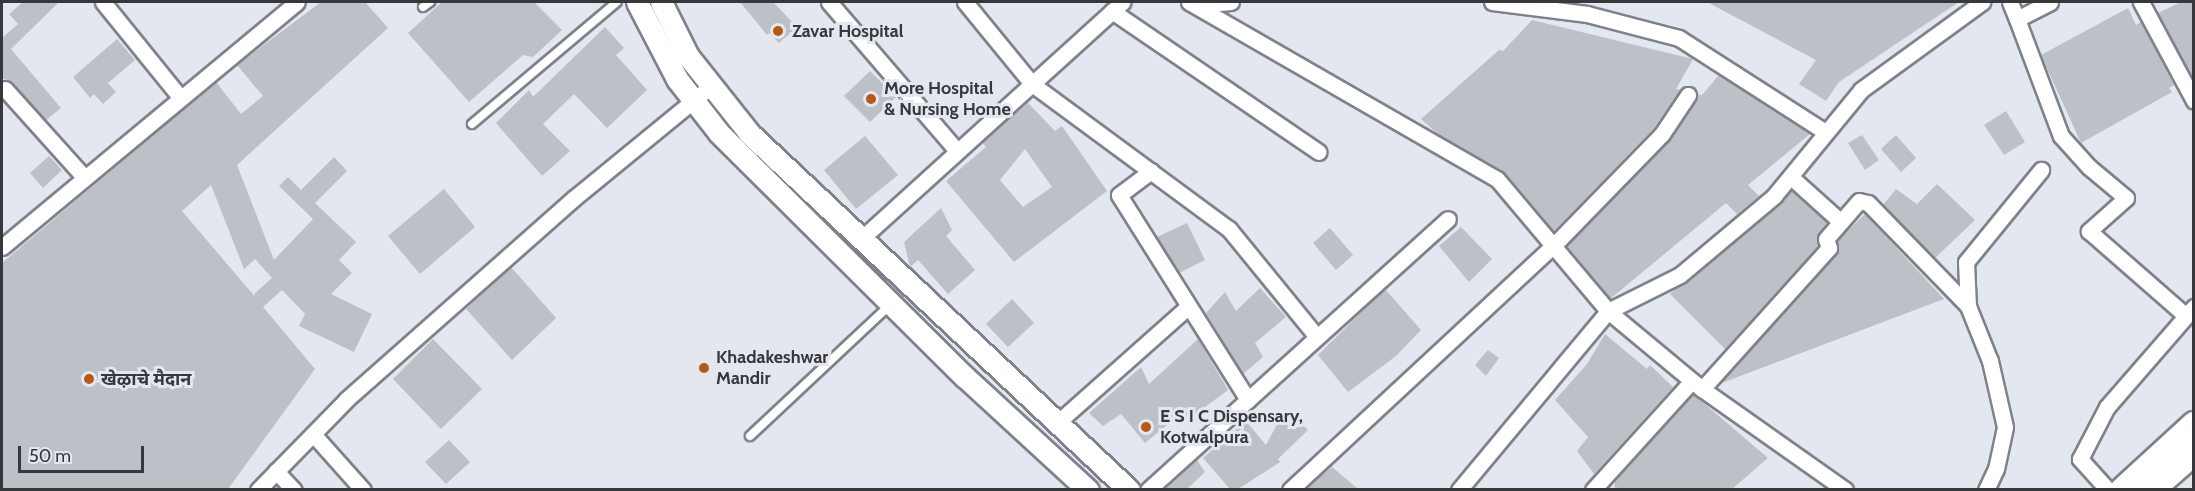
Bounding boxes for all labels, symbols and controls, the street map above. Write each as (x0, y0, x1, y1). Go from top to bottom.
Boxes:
place label: Zavar Hospital (792, 20, 903, 42)
marker: Zavar Hospital (769, 22, 787, 40)
place label: More Hospital & Nursing Home (884, 78, 1011, 121)
marker: More Hospital & Nursing Home (862, 90, 880, 108)
place label: Khadakeshwar Mandir (716, 347, 828, 389)
marker: Khadakeshwar Mandir (697, 361, 711, 375)
place label: खेऴाचे मैदान (101, 368, 191, 390)
marker: खेऴाचे मैदान (82, 372, 96, 386)
place label: E S I C Dispensary, Kotwalpura (1160, 406, 1303, 448)
marker: E S I C Dispensary, Kotwalpura (1137, 418, 1155, 436)
scale bar (21, 434, 147, 472)
text: 50 m (29, 445, 71, 467)

